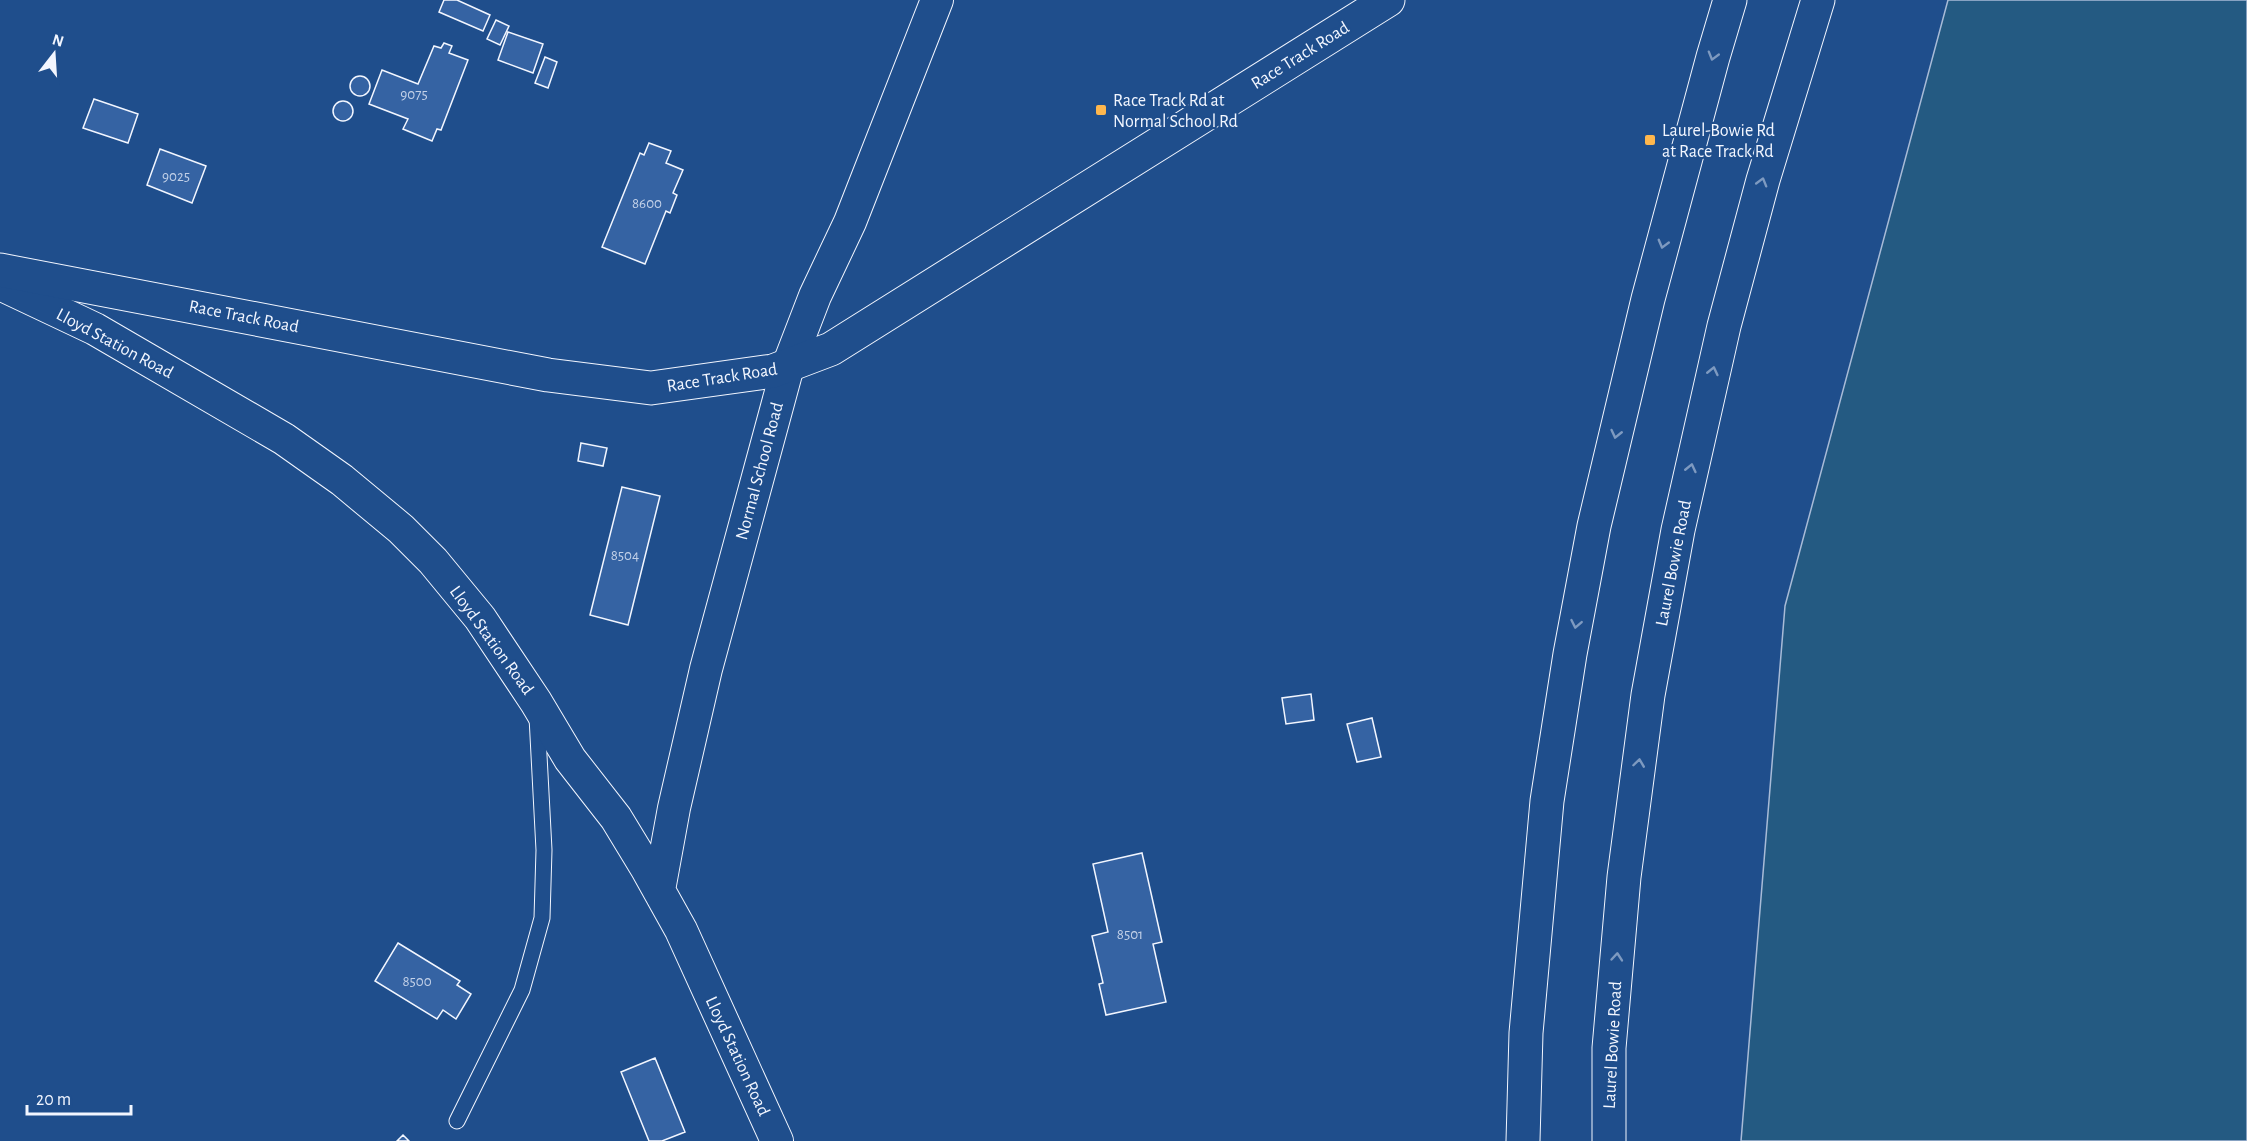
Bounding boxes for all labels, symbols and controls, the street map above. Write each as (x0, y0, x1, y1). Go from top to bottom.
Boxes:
street label: Race Track Road (1248, 19, 1353, 93)
north arrow (24, 24, 84, 84)
text: N (50, 31, 66, 50)
one-way arrow (1708, 50, 1720, 61)
house number: 9075 (400, 87, 428, 102)
place label: Race Track Rd at Normal School Rd (1113, 92, 1238, 131)
marker: Race Track Rd at Normal School Rd (1094, 103, 1108, 117)
place label: Laurel-Bowie Rd at Race Track Rd (1662, 122, 1775, 161)
marker: Laurel-Bowie Rd at Race Track Rd (1643, 133, 1657, 147)
house number: 9025 (162, 169, 190, 184)
one-way arrow (1755, 177, 1767, 188)
house number: 8600 (632, 196, 662, 211)
one-way arrow (1658, 239, 1670, 249)
street label: Race Track Road (187, 297, 300, 336)
street label: Lloyd Station Road (53, 306, 176, 382)
street label: Race Track Road (666, 360, 779, 396)
one-way arrow (1706, 366, 1719, 376)
street label: Normal School Road (733, 400, 787, 542)
one-way arrow (1611, 428, 1624, 438)
one-way arrow (1684, 463, 1697, 473)
street label: Laurel Bowie Road (1653, 499, 1695, 628)
house number: 8504 (611, 548, 639, 563)
street label: Lloyd Station Road (446, 583, 537, 698)
one-way arrow (1570, 619, 1583, 629)
one-way arrow (1632, 759, 1645, 768)
house number: 8501 (1117, 927, 1143, 942)
one-way arrow (1610, 952, 1623, 961)
house number: 8500 (402, 974, 432, 989)
street label: Laurel Bowie Road (1601, 981, 1625, 1109)
street label: Lloyd Station Road (702, 994, 773, 1119)
scale bar (27, 1078, 130, 1116)
text: 20 m (36, 1091, 71, 1109)

